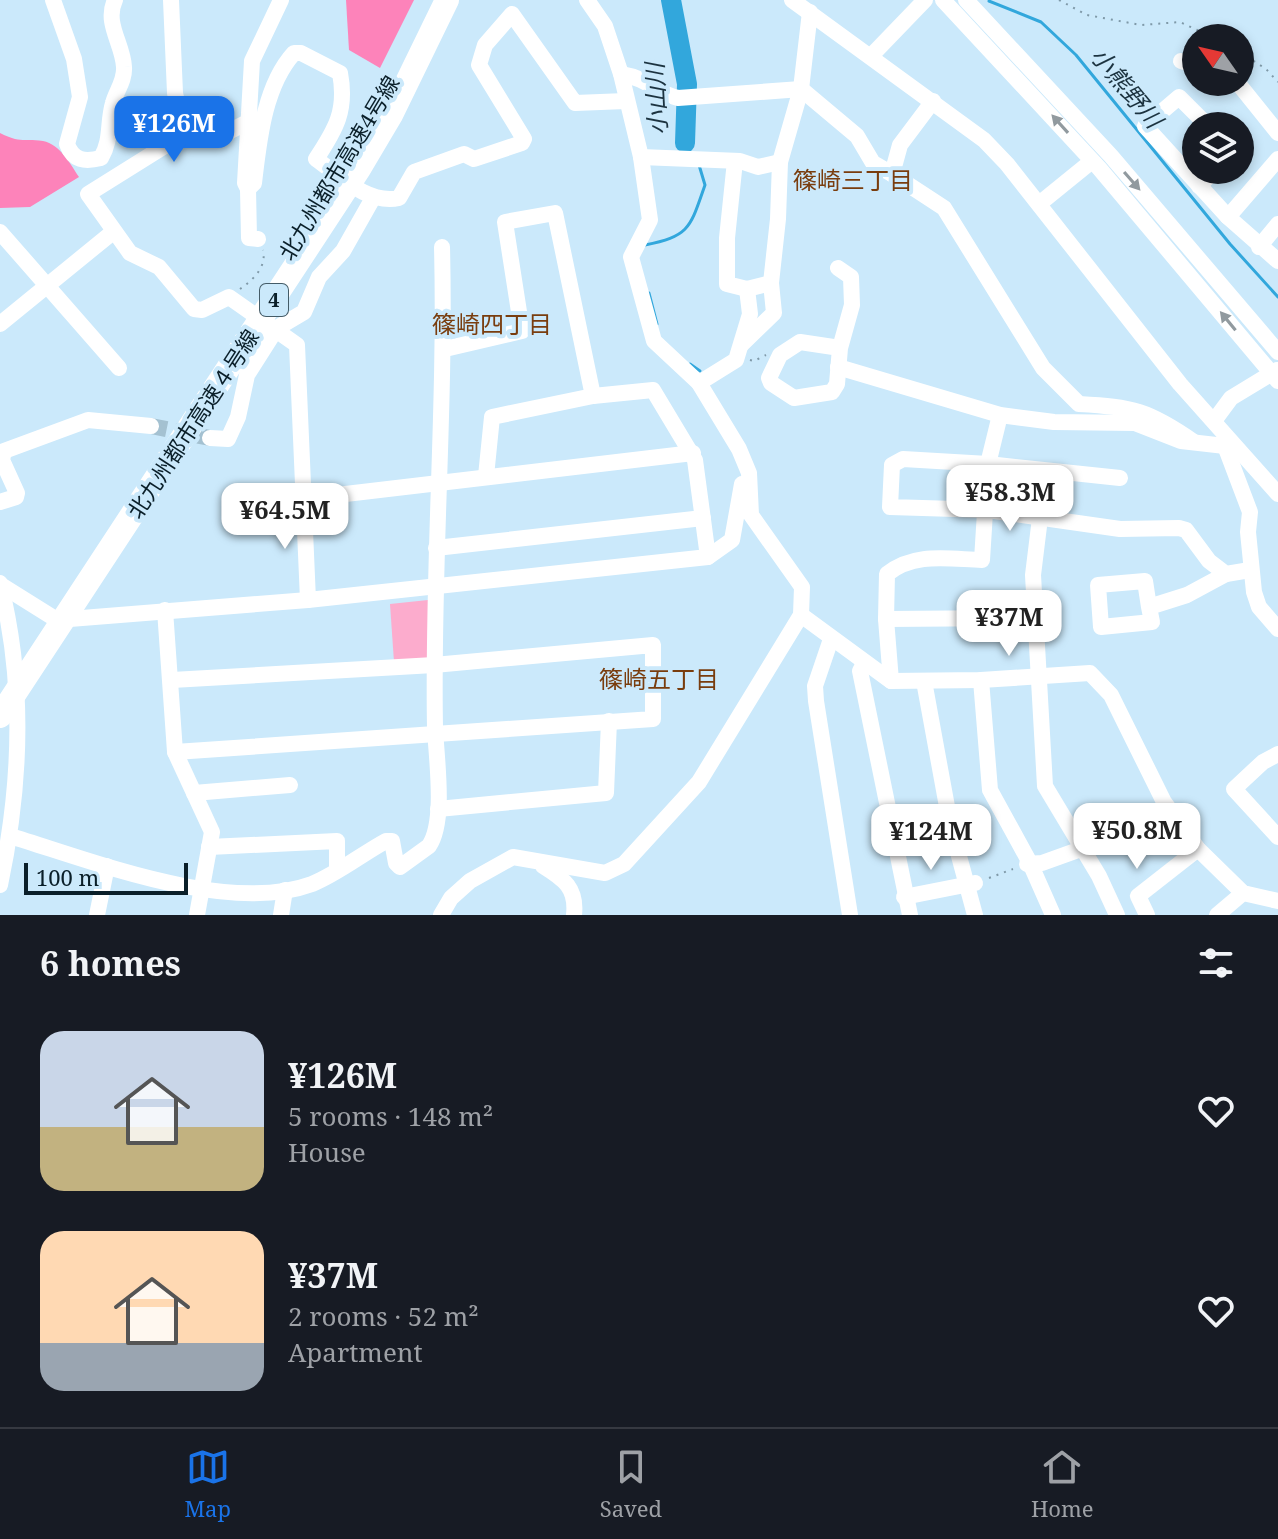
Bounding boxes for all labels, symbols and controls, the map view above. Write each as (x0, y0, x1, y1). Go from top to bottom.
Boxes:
north arrow (1182, 24, 1254, 96)
map controls (1182, 24, 1254, 184)
water label: 小熊野川 (1084, 40, 1173, 137)
water label: 小山川 (637, 59, 674, 136)
street label: 北九州都市高速4号線 (271, 70, 405, 265)
pin: ¥126M (118, 96, 230, 164)
text: ¥126M (132, 104, 216, 140)
button: layers (1182, 112, 1254, 184)
one-way arrow (1051, 114, 1069, 133)
district label: 篠崎三丁目 (793, 163, 913, 196)
one-way arrow (1123, 171, 1141, 190)
road number: 4 (260, 284, 288, 316)
district label: 篠崎四丁目 (432, 307, 552, 340)
one-way arrow (1220, 312, 1237, 332)
street label: 北九州都市高速４号線 (120, 323, 265, 524)
pin: ¥58.3M (945, 465, 1075, 533)
text: ¥58.3M (964, 473, 1056, 509)
pin: ¥64.5M (220, 483, 350, 551)
text: ¥64.5M (239, 491, 331, 527)
pin: ¥37M (962, 590, 1056, 658)
text: ¥37M (975, 598, 1043, 634)
district label: 篠崎五丁目 (599, 662, 719, 695)
pin: ¥50.8M (1072, 803, 1202, 871)
pin: ¥124M (875, 804, 987, 872)
text: ¥50.8M (1091, 811, 1183, 847)
text: ¥124M (889, 812, 973, 848)
scale bar (24, 859, 188, 895)
text: 100 m (36, 862, 99, 892)
text: 6 homes (40, 940, 181, 986)
icon: filters (1194, 941, 1238, 985)
text: ¥126M (288, 1052, 397, 1098)
icon: home (104, 1063, 200, 1159)
icon: heart (1194, 1089, 1238, 1133)
text: 5 rooms · 148 m² (288, 1098, 493, 1134)
text: House (288, 1134, 366, 1170)
text: ¥37M (288, 1252, 378, 1298)
icon: home (104, 1263, 200, 1359)
icon: heart (1194, 1289, 1238, 1333)
text: 2 rooms · 52 m² (288, 1298, 479, 1334)
text: Apartment (288, 1334, 423, 1370)
tab: Map (184, 1445, 231, 1523)
tab: Saved (600, 1445, 662, 1523)
tab: Home (1031, 1445, 1094, 1523)

